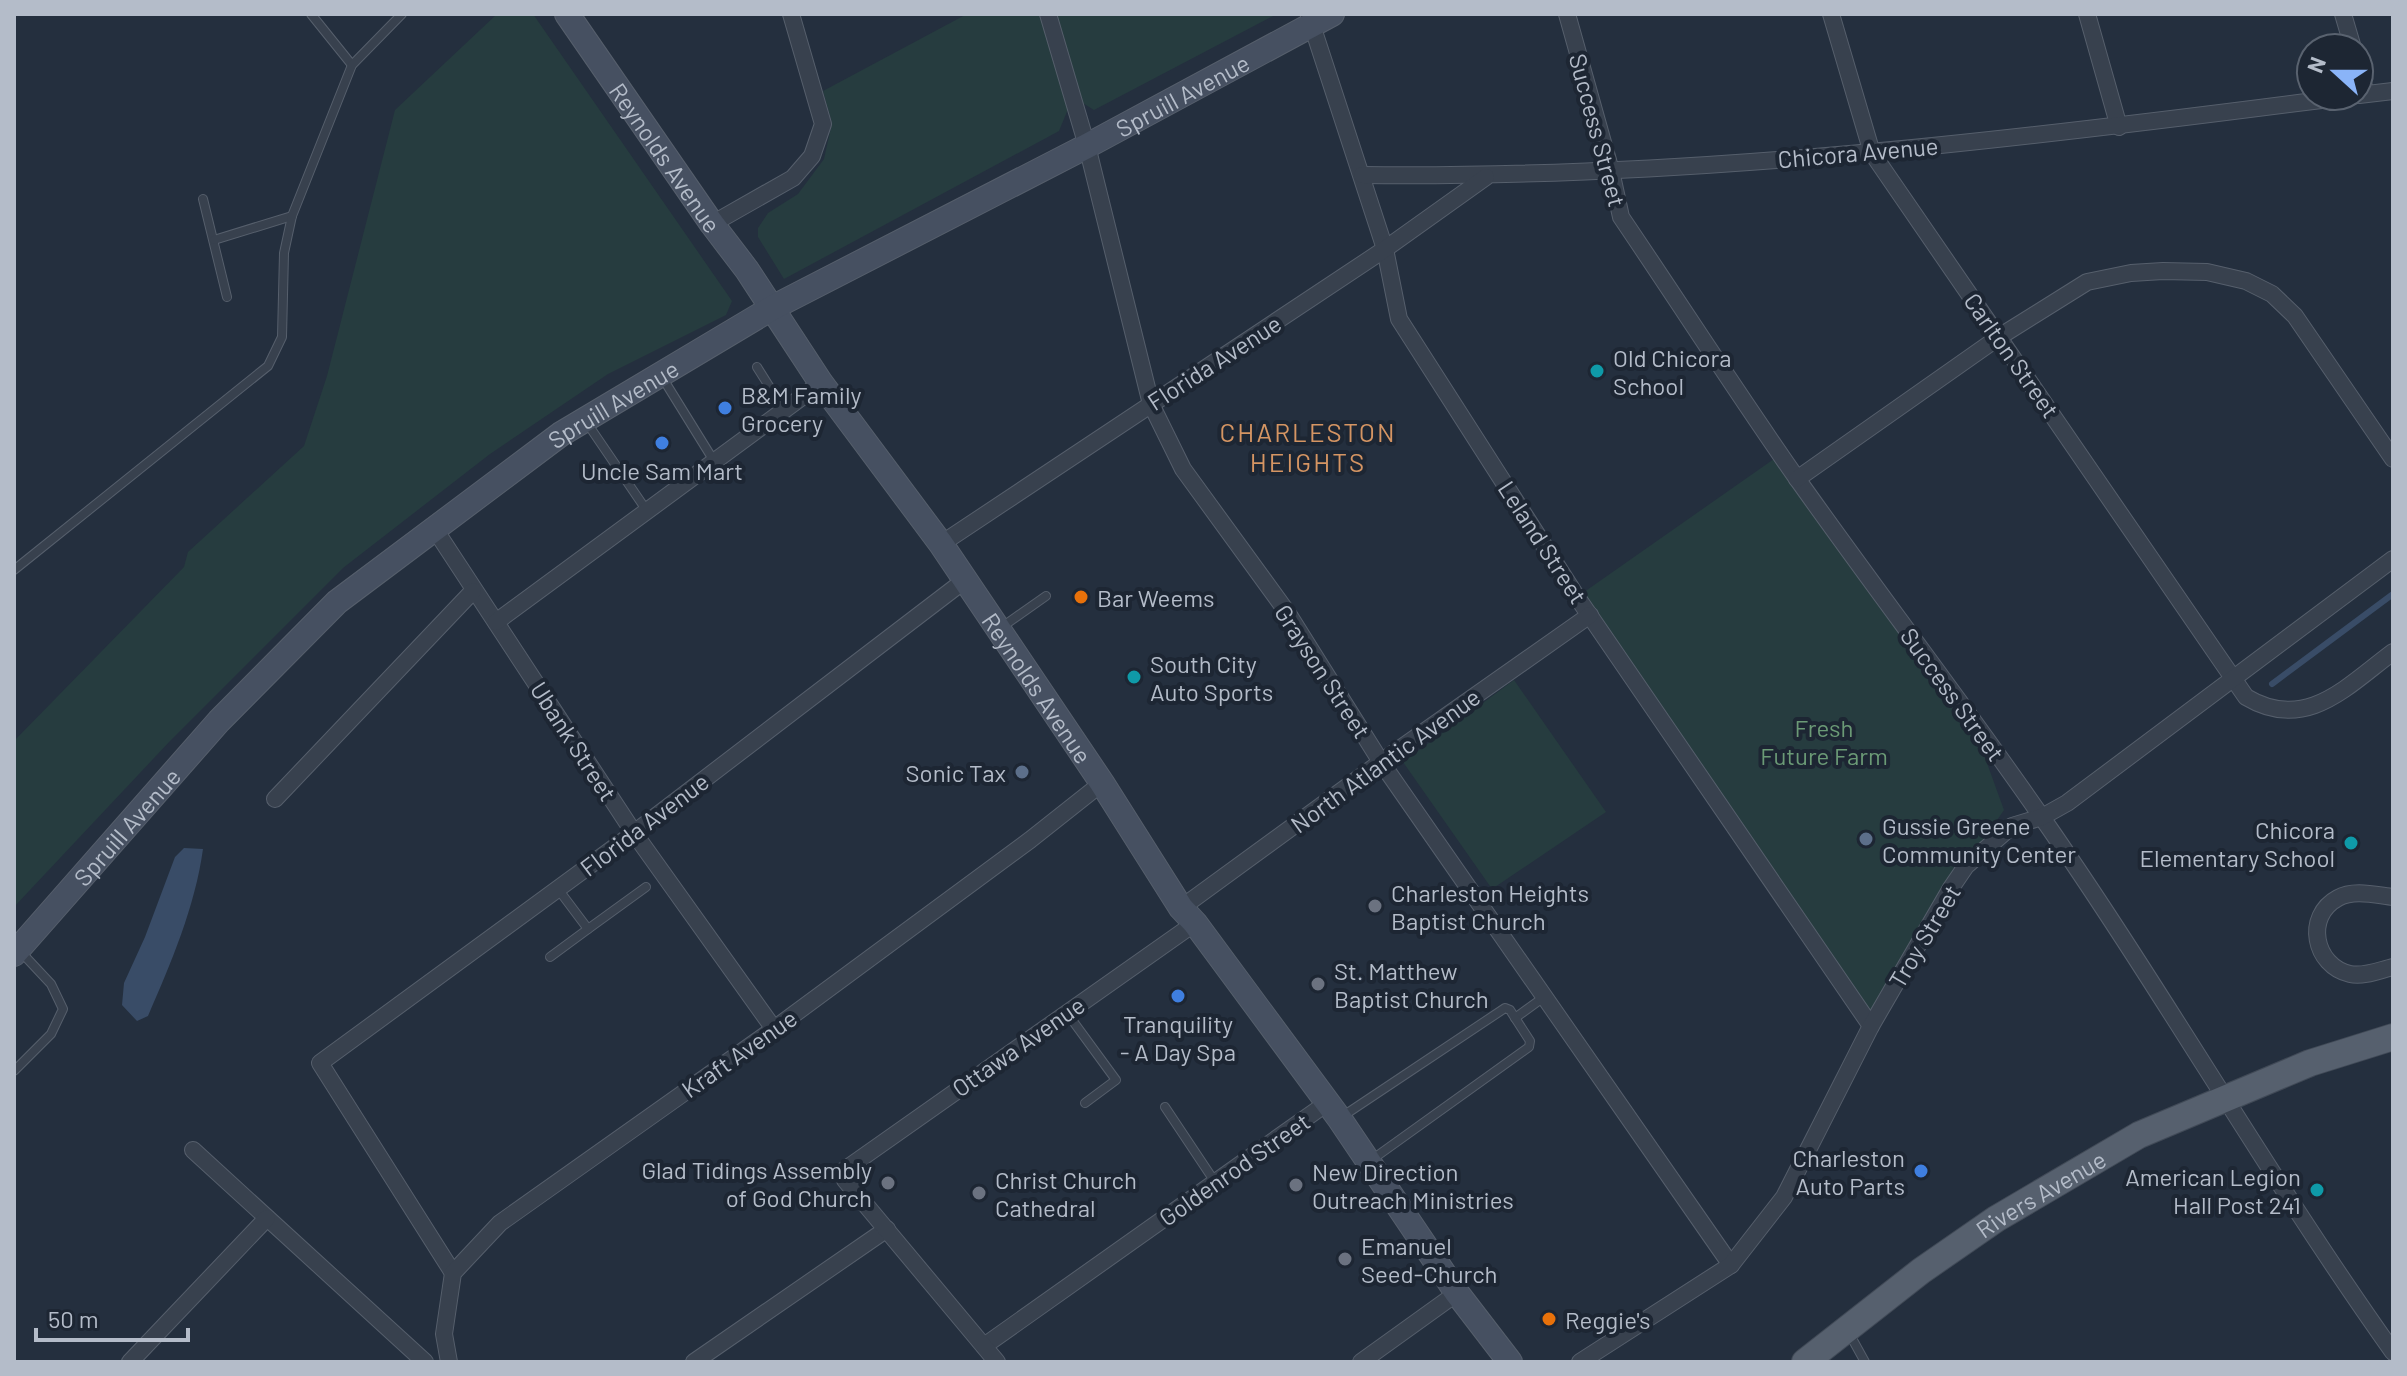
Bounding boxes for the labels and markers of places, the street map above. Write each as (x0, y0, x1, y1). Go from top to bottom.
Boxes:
place label: Old Chicora School (1613, 343, 1731, 400)
marker: Old Chicora School (1588, 362, 1606, 380)
place label: B&M Family Grocery (741, 380, 861, 437)
marker: B&M Family Grocery (716, 399, 734, 417)
marker: Uncle Sam Mart (653, 434, 671, 452)
place label: Uncle Sam Mart (581, 456, 743, 485)
place label: Bar Weems (1097, 583, 1215, 612)
marker: Bar Weems (1072, 588, 1090, 606)
place label: South City Auto Sports (1150, 649, 1273, 706)
marker: South City Auto Sports (1125, 668, 1143, 686)
place label: Sonic Tax (906, 758, 1006, 787)
marker: Sonic Tax (1013, 763, 1031, 781)
place label: Gussie Greene Community Center (1882, 811, 2076, 868)
place label: Chicora Elementary School (2140, 815, 2335, 872)
marker: Gussie Greene Community Center (1857, 830, 1875, 848)
marker: Chicora Elementary School (2342, 834, 2360, 852)
place label: Charleston Heights Baptist Church (1391, 878, 1589, 935)
marker: Charleston Heights Baptist Church (1366, 897, 1384, 915)
place label: St. Matthew Baptist Church (1334, 956, 1489, 1013)
marker: St. Matthew Baptist Church (1309, 975, 1327, 993)
marker: Tranquility - A Day Spa (1169, 987, 1187, 1005)
place label: Tranquility - A Day Spa (1120, 1009, 1236, 1066)
place label: Charleston Auto Parts (1792, 1143, 1905, 1200)
place label: Glad Tidings Assembly of God Church (641, 1155, 872, 1212)
place label: New Direction Outreach Ministries (1312, 1157, 1514, 1214)
marker: Charleston Auto Parts (1912, 1162, 1930, 1180)
place label: American Legion Hall Post 241 (2125, 1162, 2301, 1219)
place label: Christ Church Cathedral (995, 1165, 1137, 1222)
marker: Glad Tidings Assembly of God Church (879, 1174, 897, 1192)
marker: New Direction Outreach Ministries (1287, 1176, 1305, 1194)
marker: American Legion Hall Post 241 (2308, 1181, 2326, 1199)
marker: Christ Church Cathedral (970, 1184, 988, 1202)
place label: Emanuel Seed-Church (1361, 1231, 1498, 1288)
marker: Emanuel Seed-Church (1336, 1250, 1354, 1268)
place label: Reggie's (1565, 1305, 1651, 1334)
marker: Reggie's (1540, 1310, 1558, 1328)

